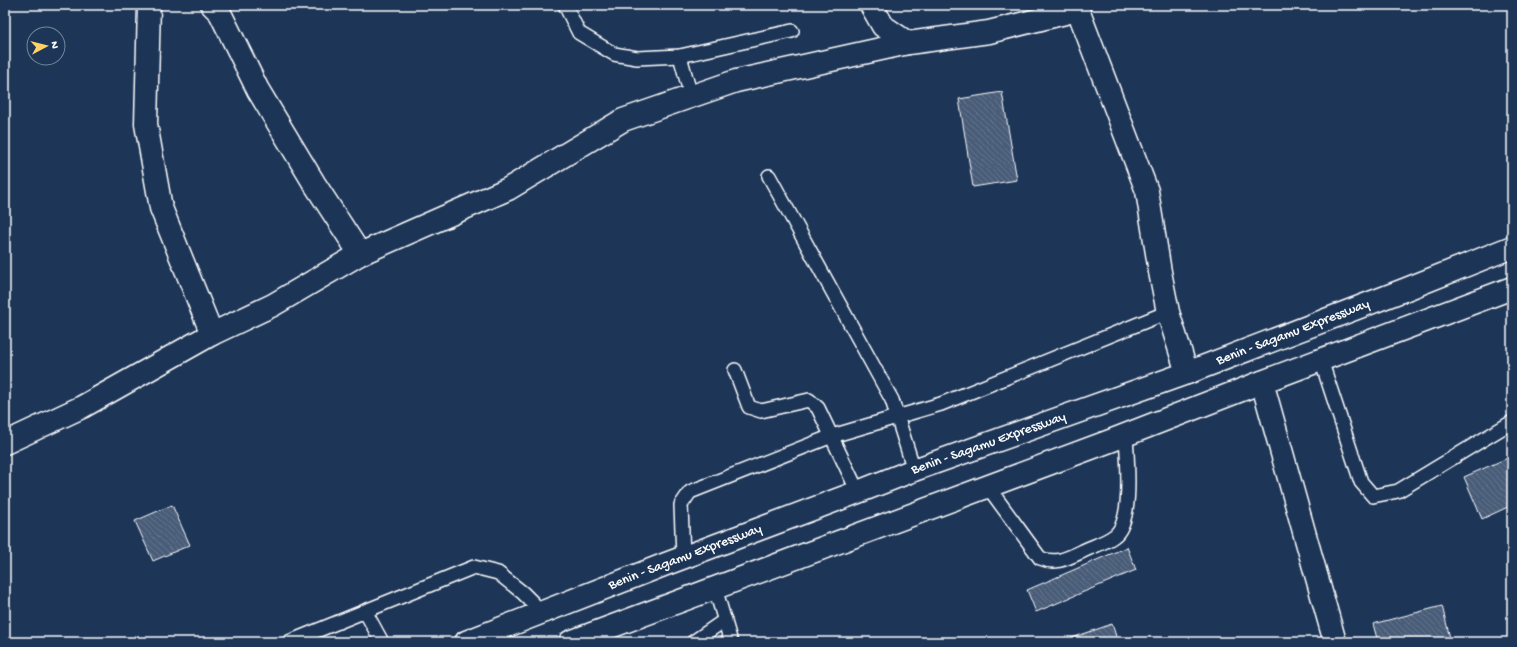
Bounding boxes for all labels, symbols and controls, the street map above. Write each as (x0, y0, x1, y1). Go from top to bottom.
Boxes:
north arrow (26, 26, 66, 66)
text: N (48, 41, 60, 49)
street label: Benin - Sagamu Expressway (1213, 295, 1372, 370)
street label: Benin - Sagamu Expressway (908, 408, 1068, 479)
street label: Benin - Sagamu Expressway (605, 520, 764, 594)

